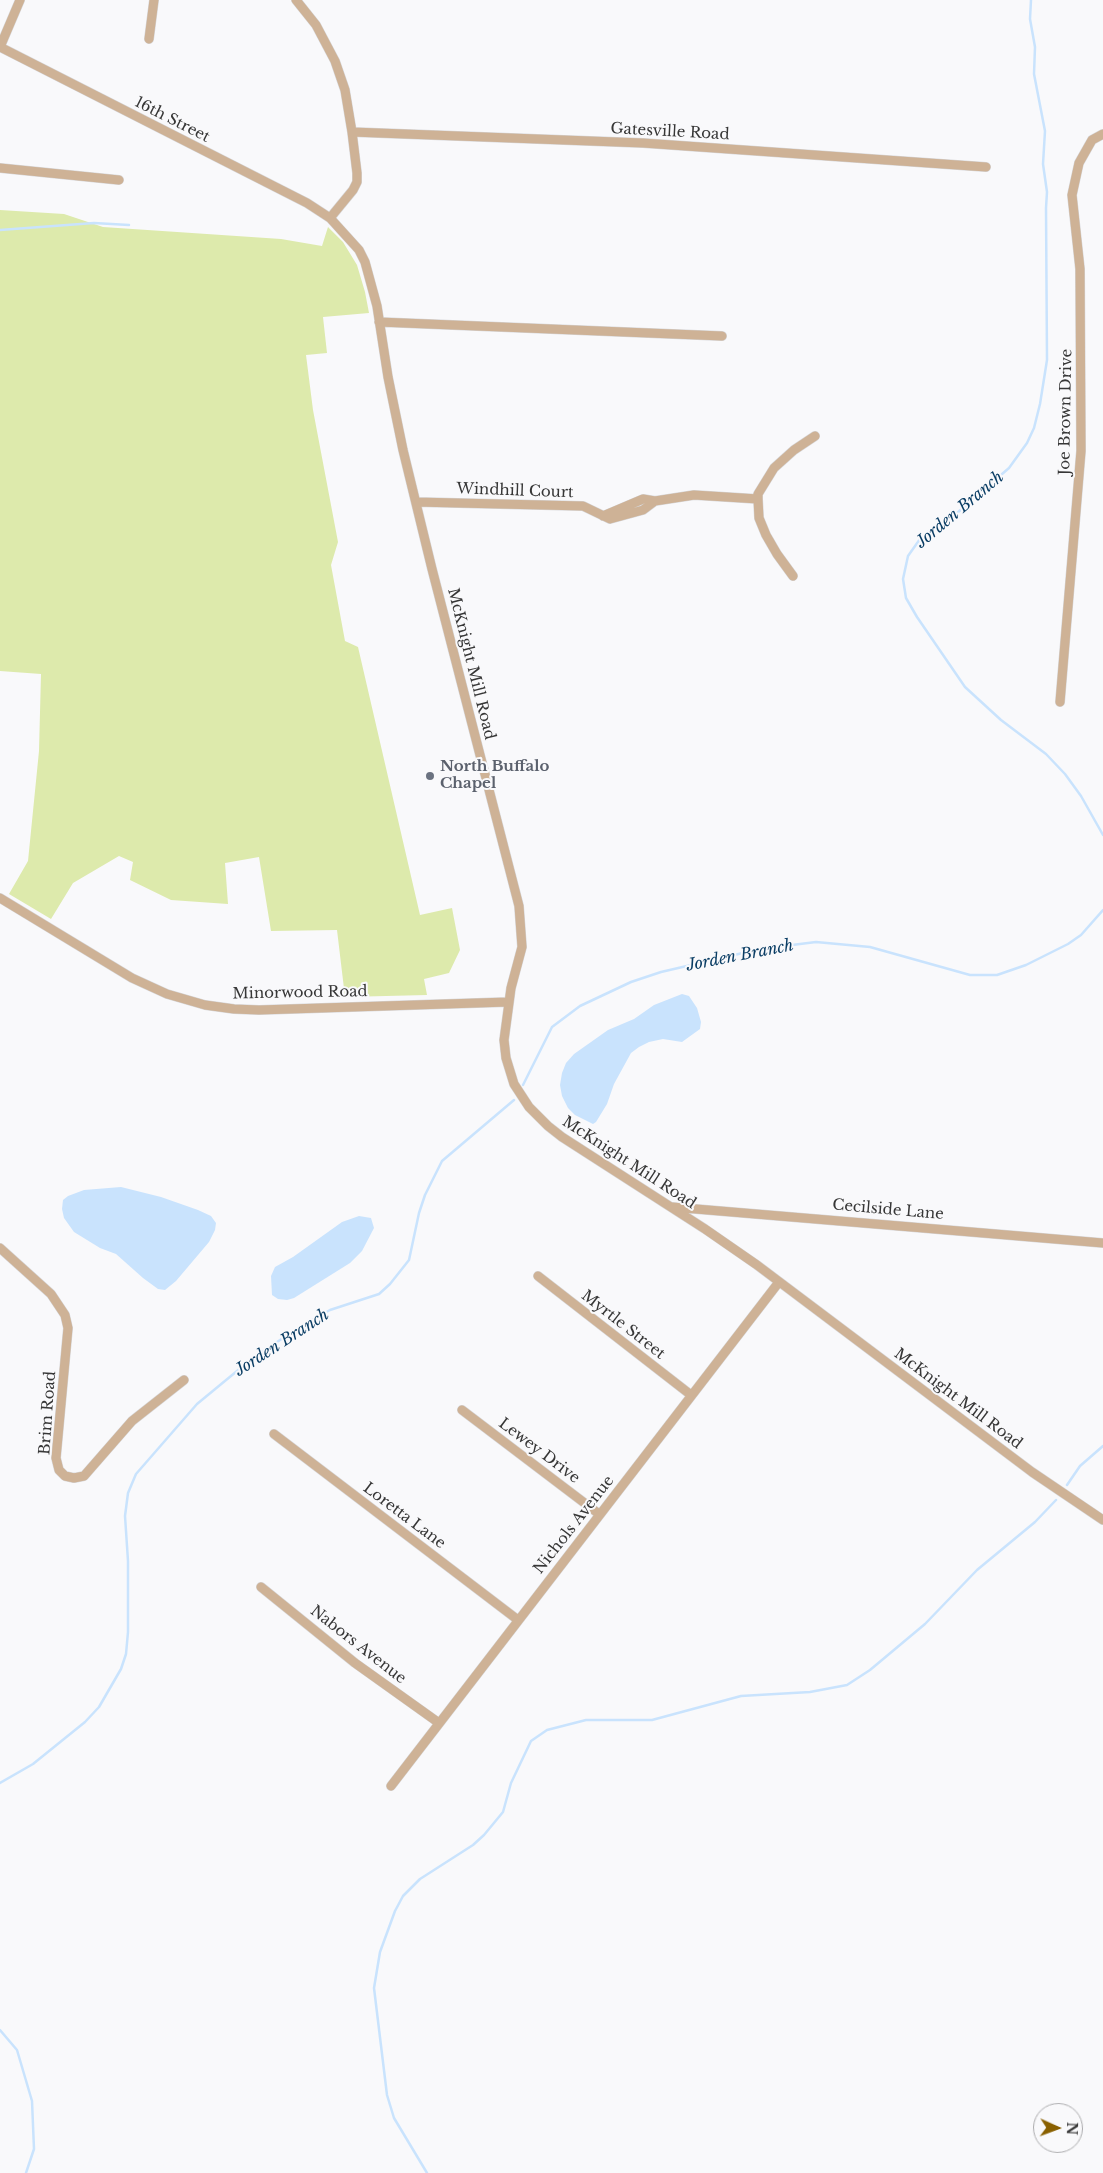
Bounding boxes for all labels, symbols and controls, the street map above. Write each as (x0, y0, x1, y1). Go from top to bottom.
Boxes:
street label: 16th Street (131, 93, 213, 147)
street label: Gatesville Road (610, 120, 730, 144)
street label: Joe Brown Drive (1056, 349, 1076, 475)
water label: Jorden Branch (912, 468, 1008, 552)
street label: Windhill Court (456, 480, 574, 502)
street label: McKnight Mill Road (443, 586, 499, 742)
place label: North Buffalo Chapel (440, 758, 549, 793)
marker: North Buffalo Chapel (424, 770, 436, 782)
water label: Jorden Branch (685, 936, 795, 976)
street label: Minorwood Road (232, 983, 368, 1003)
street label: McKnight Mill Road (559, 1113, 699, 1213)
street label: Cecilside Lane (832, 1196, 944, 1224)
street label: Myrtle Street (578, 1287, 668, 1363)
water label: Jorden Branch (231, 1305, 333, 1381)
street label: McKnight Mill Road (890, 1345, 1026, 1453)
street label: Brim Road (36, 1370, 60, 1456)
street label: Lewey Drive (495, 1415, 583, 1487)
street label: Nichols Avenue (530, 1472, 618, 1578)
street label: Loretta Lane (359, 1479, 449, 1553)
street label: Nabors Avenue (307, 1602, 409, 1688)
north arrow (1033, 2103, 1083, 2153)
text: N (1063, 2122, 1081, 2135)

